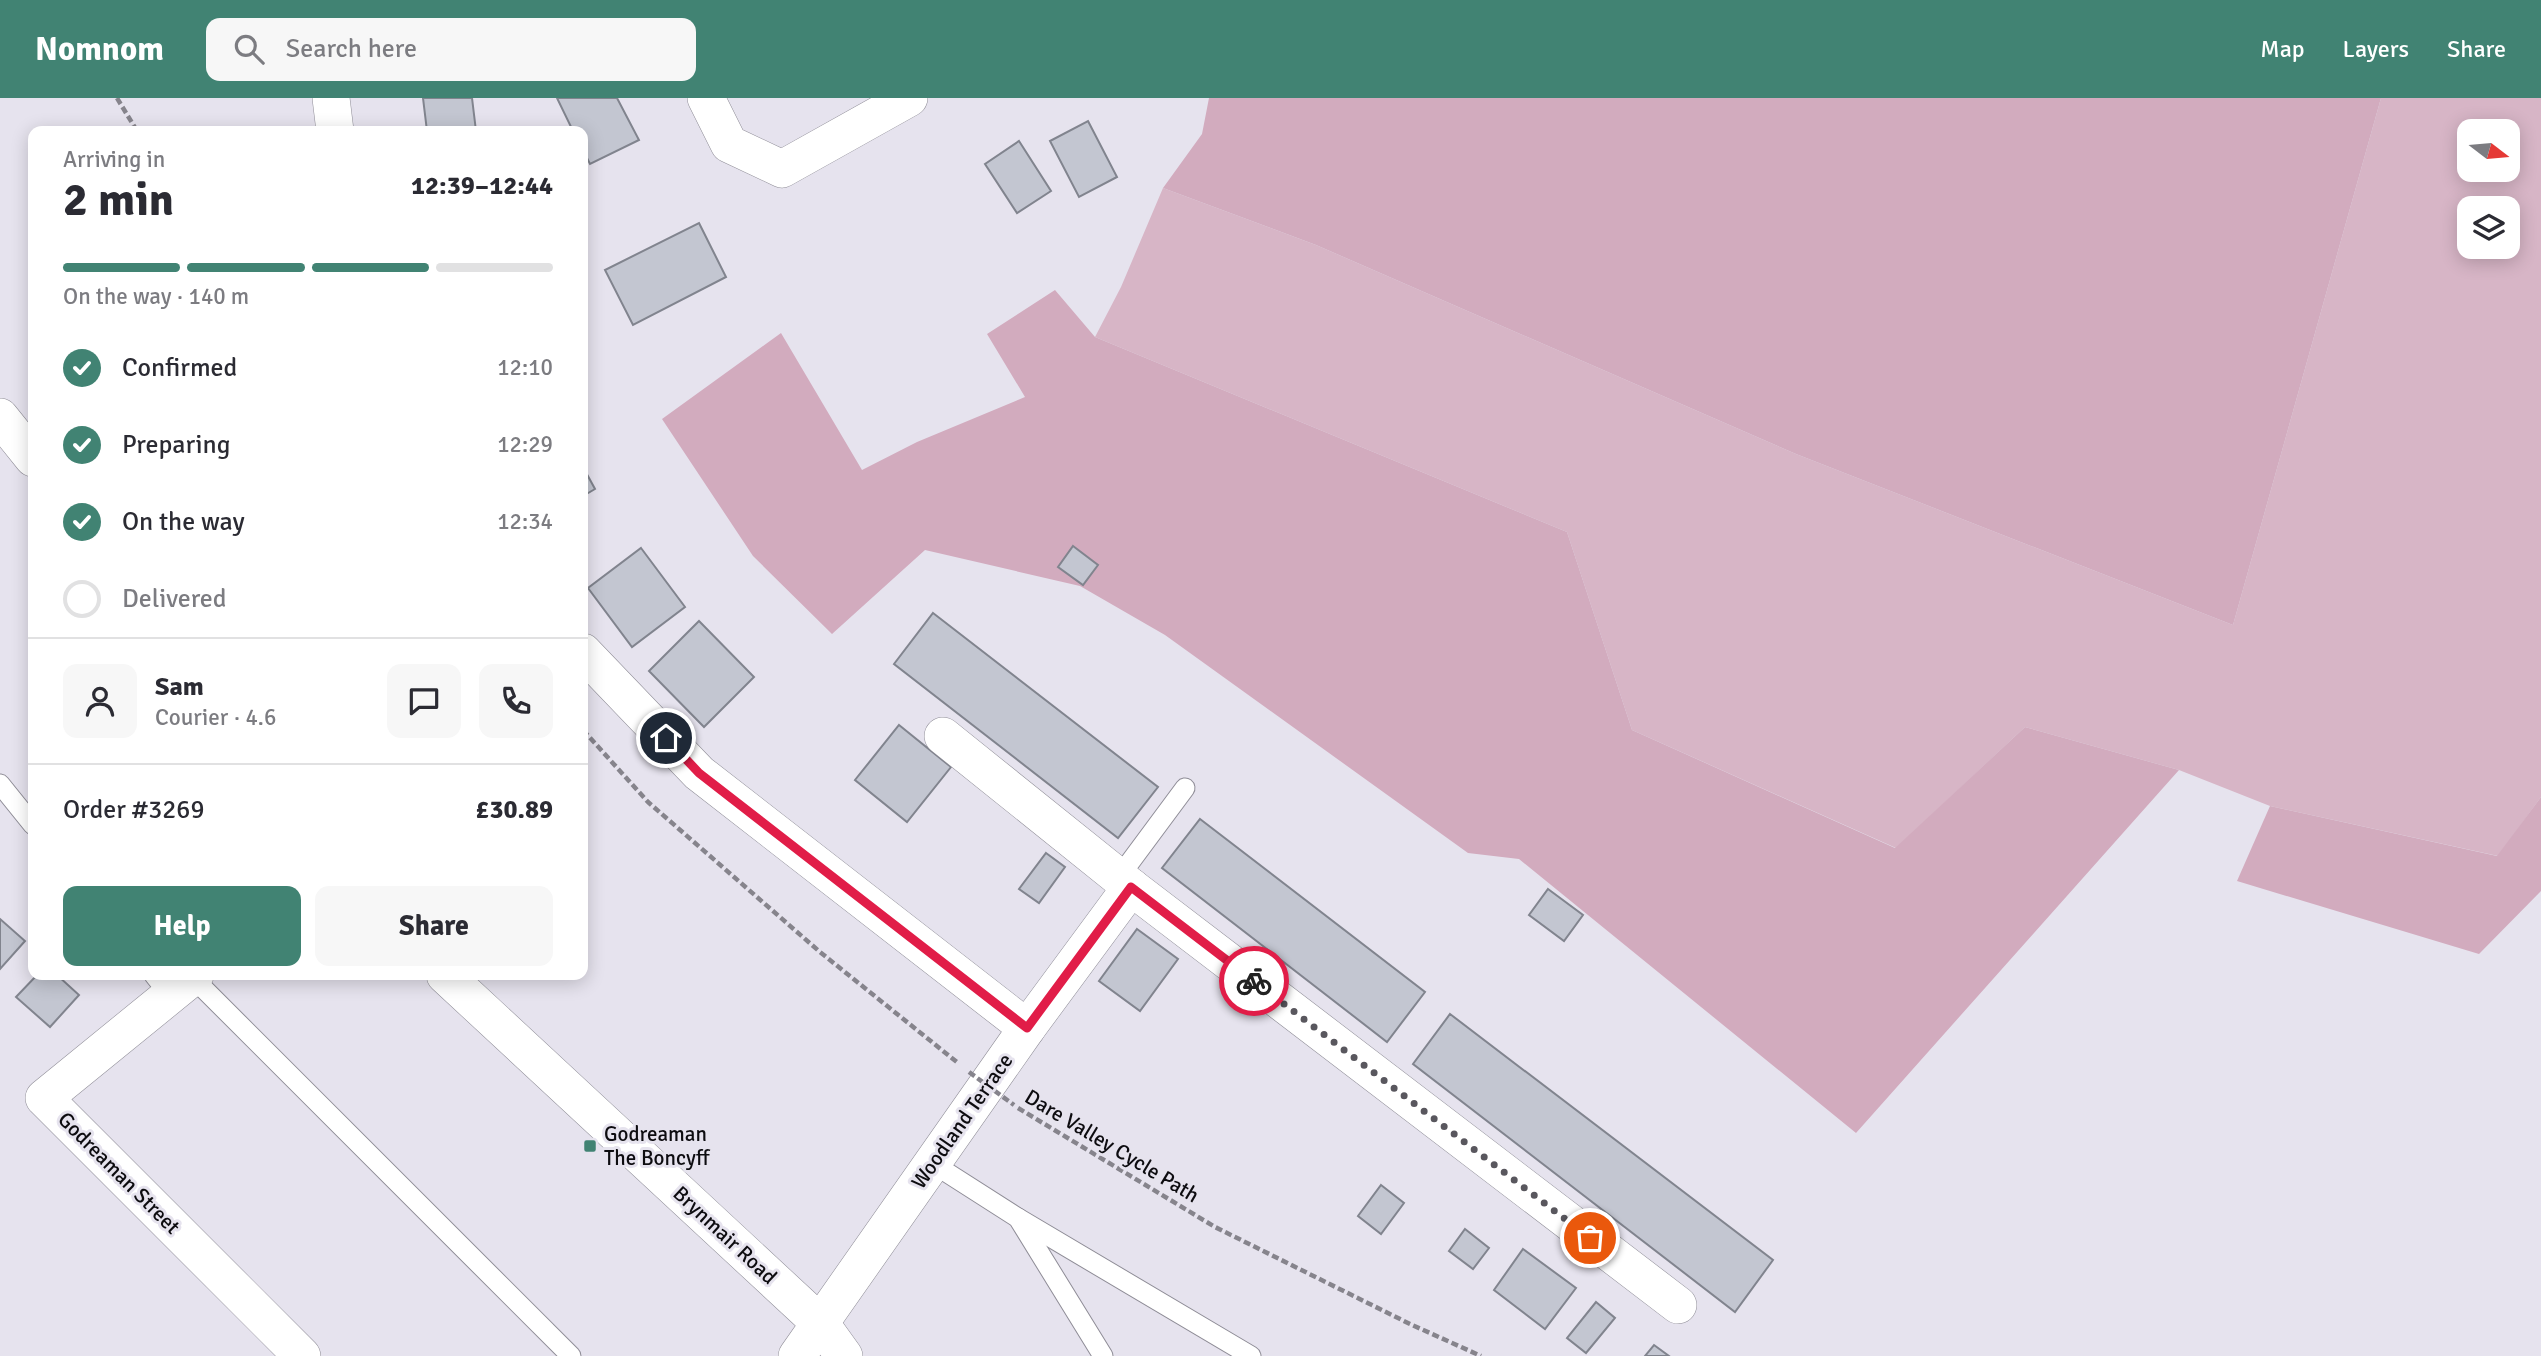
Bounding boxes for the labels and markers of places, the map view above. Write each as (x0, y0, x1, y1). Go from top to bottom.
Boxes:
pin (636, 708, 696, 768)
place label: Godreaman The Boncyff (604, 1121, 711, 1171)
marker: Godreaman The Boncyff (582, 1138, 598, 1154)
pin (1560, 1208, 1620, 1268)

